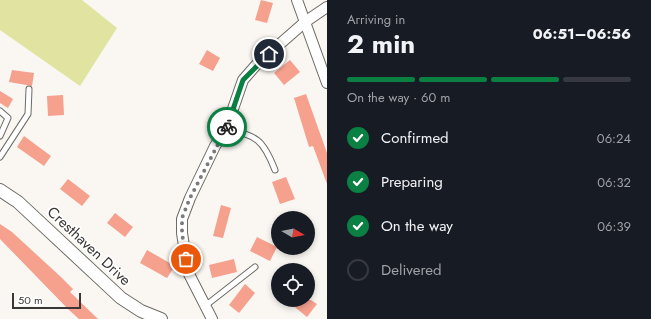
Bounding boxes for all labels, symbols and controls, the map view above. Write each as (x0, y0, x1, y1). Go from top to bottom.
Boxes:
text: Arriving in (347, 10, 405, 29)
text: 06:51–06:56 (533, 23, 631, 45)
text: 2 min (347, 25, 415, 63)
pin (252, 37, 286, 71)
icon: home (258, 43, 280, 65)
text: On the way · 60 m (347, 88, 450, 107)
courier (207, 107, 247, 147)
icon: bike (216, 116, 238, 138)
icon: check (347, 127, 369, 149)
text: Confirmed (381, 127, 449, 149)
text: 06:24 (597, 129, 631, 148)
icon: check (347, 171, 369, 193)
text: Preparing (381, 171, 443, 193)
text: 06:32 (597, 173, 631, 192)
street label: Cresthaven Drive (42, 201, 136, 291)
north arrow (271, 211, 315, 255)
map controls (271, 211, 315, 307)
icon: check (347, 215, 369, 237)
text: On the way (381, 215, 453, 237)
text: 06:39 (597, 217, 631, 236)
pin (169, 242, 203, 276)
icon: bag (175, 248, 197, 270)
text: Delivered (381, 259, 442, 281)
button: locate (271, 263, 315, 307)
scale bar (12, 291, 81, 310)
text: 50 m (18, 292, 43, 308)

